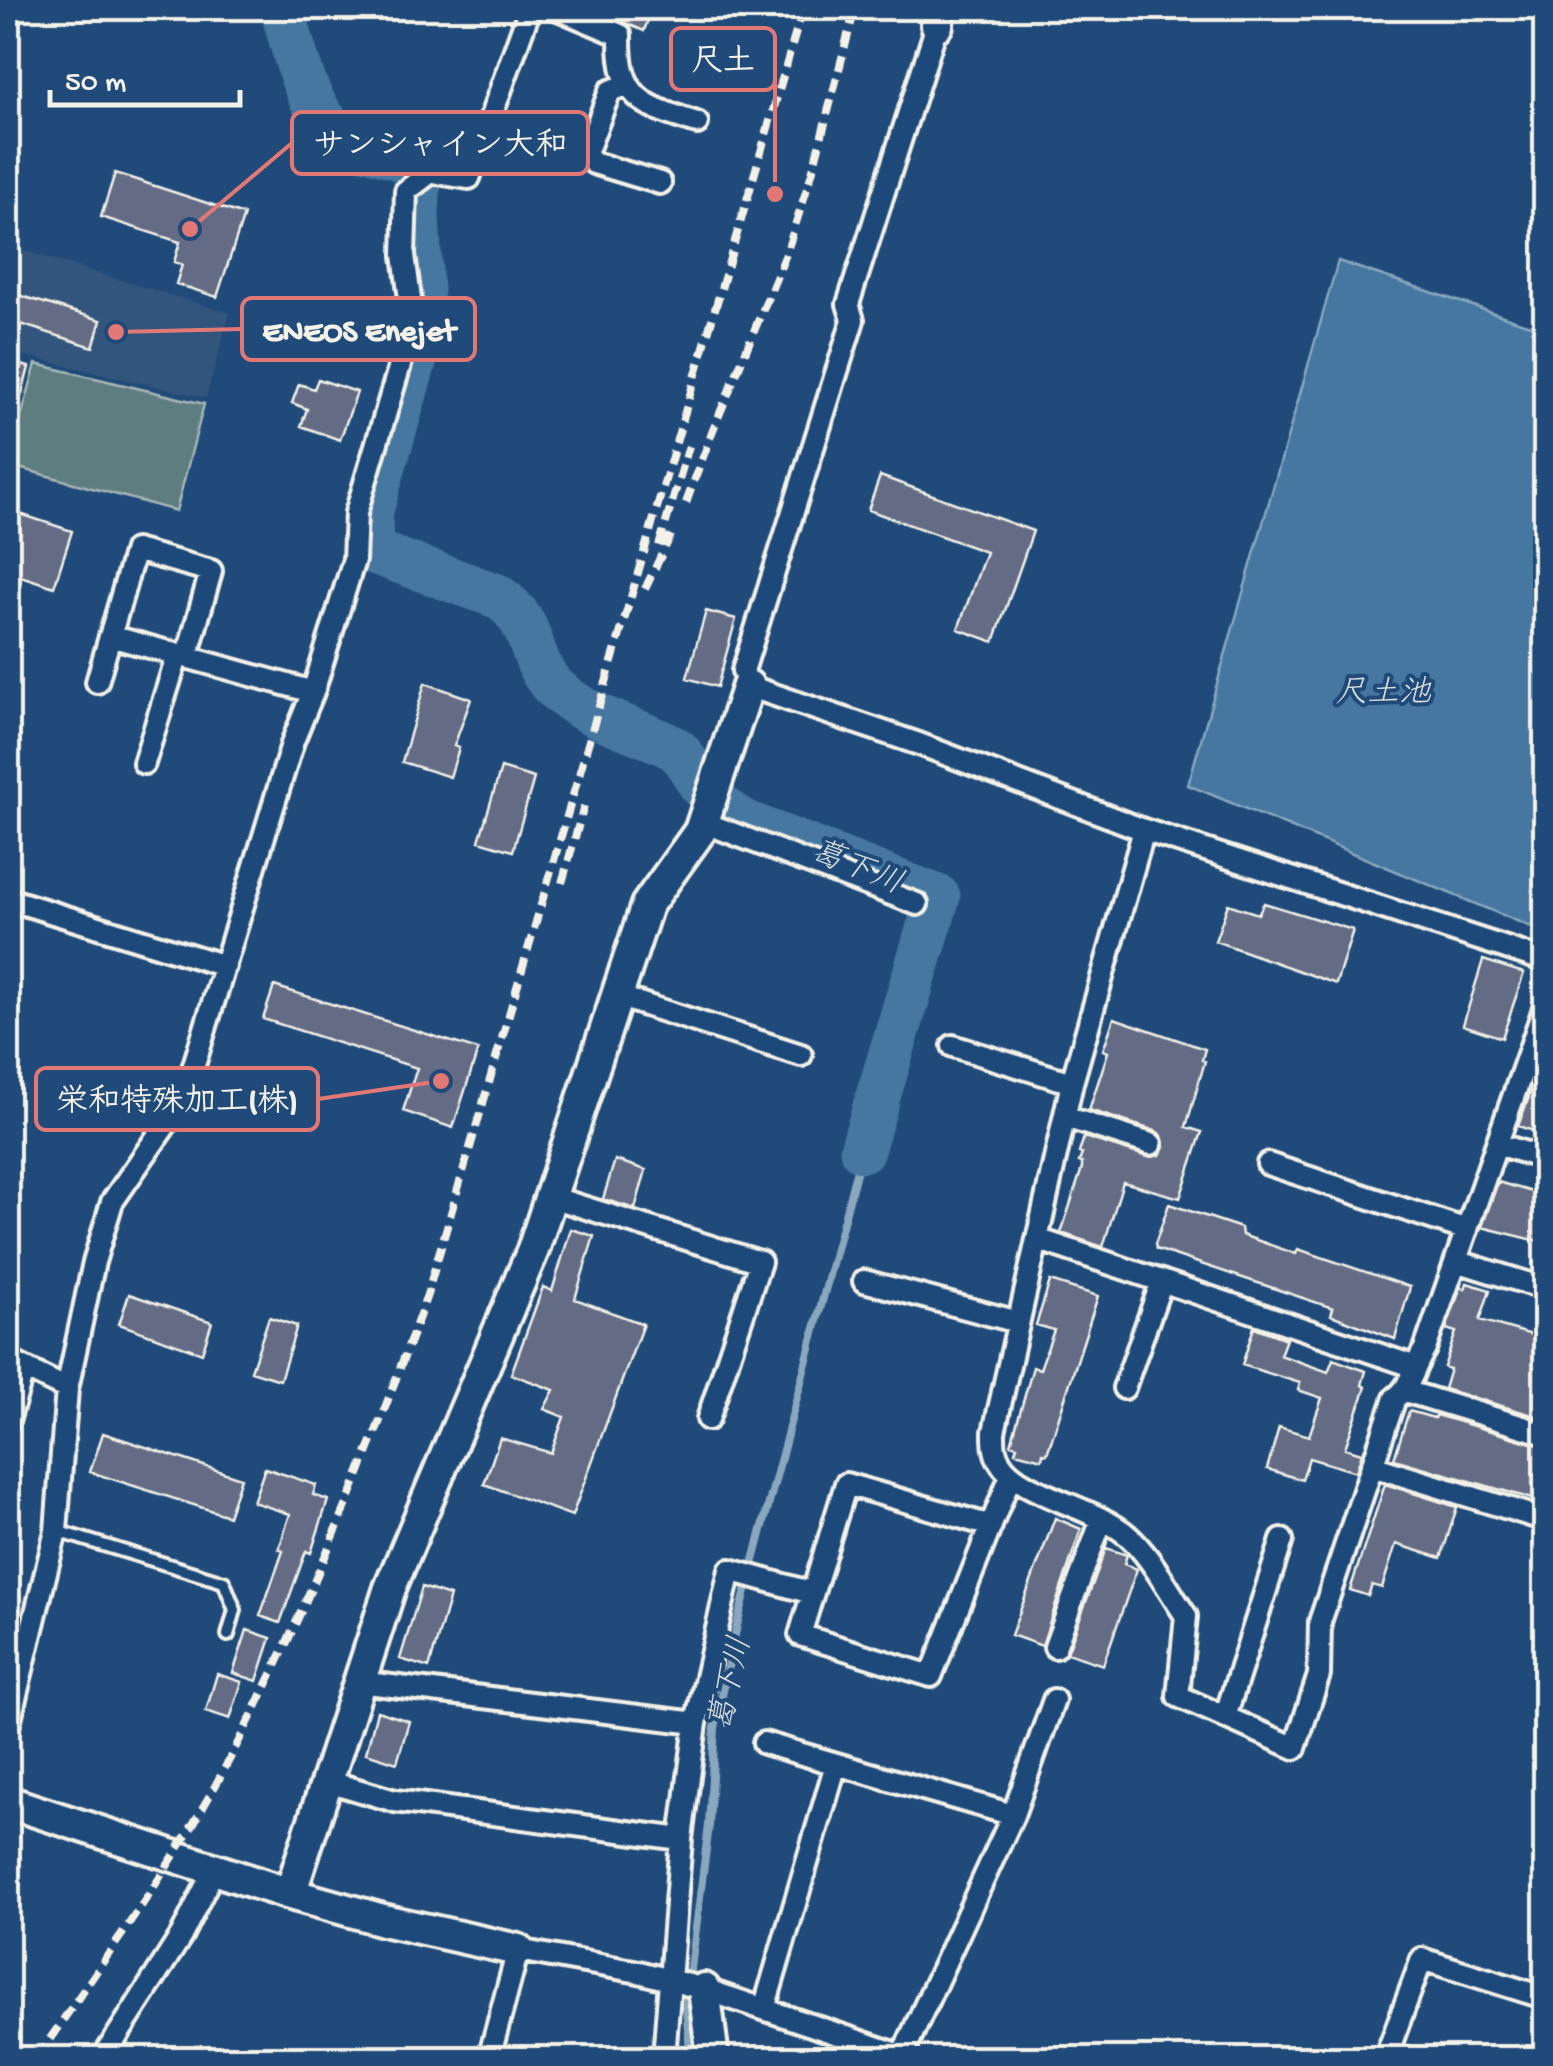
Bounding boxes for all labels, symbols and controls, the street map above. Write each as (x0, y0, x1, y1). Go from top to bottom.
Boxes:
callout: 尺土 (671, 28, 775, 90)
text: 尺土 (691, 44, 755, 83)
scale bar (50, 45, 240, 107)
text: 50 m (65, 67, 126, 102)
callout: サンシャイン大和 (292, 112, 588, 174)
text: サンシャイン大和 (313, 128, 567, 167)
callout: ENEOS Enejet (242, 298, 475, 360)
text: ENEOS Enejet (263, 315, 458, 353)
water label: 尺土池 (1335, 675, 1432, 714)
water label: 葛下川 (804, 833, 908, 905)
callout: 栄和特殊加工(株) (36, 1068, 318, 1130)
text: 栄和特殊加工(株) (56, 1083, 298, 1123)
water label: 葛下川 (703, 1633, 762, 1735)

